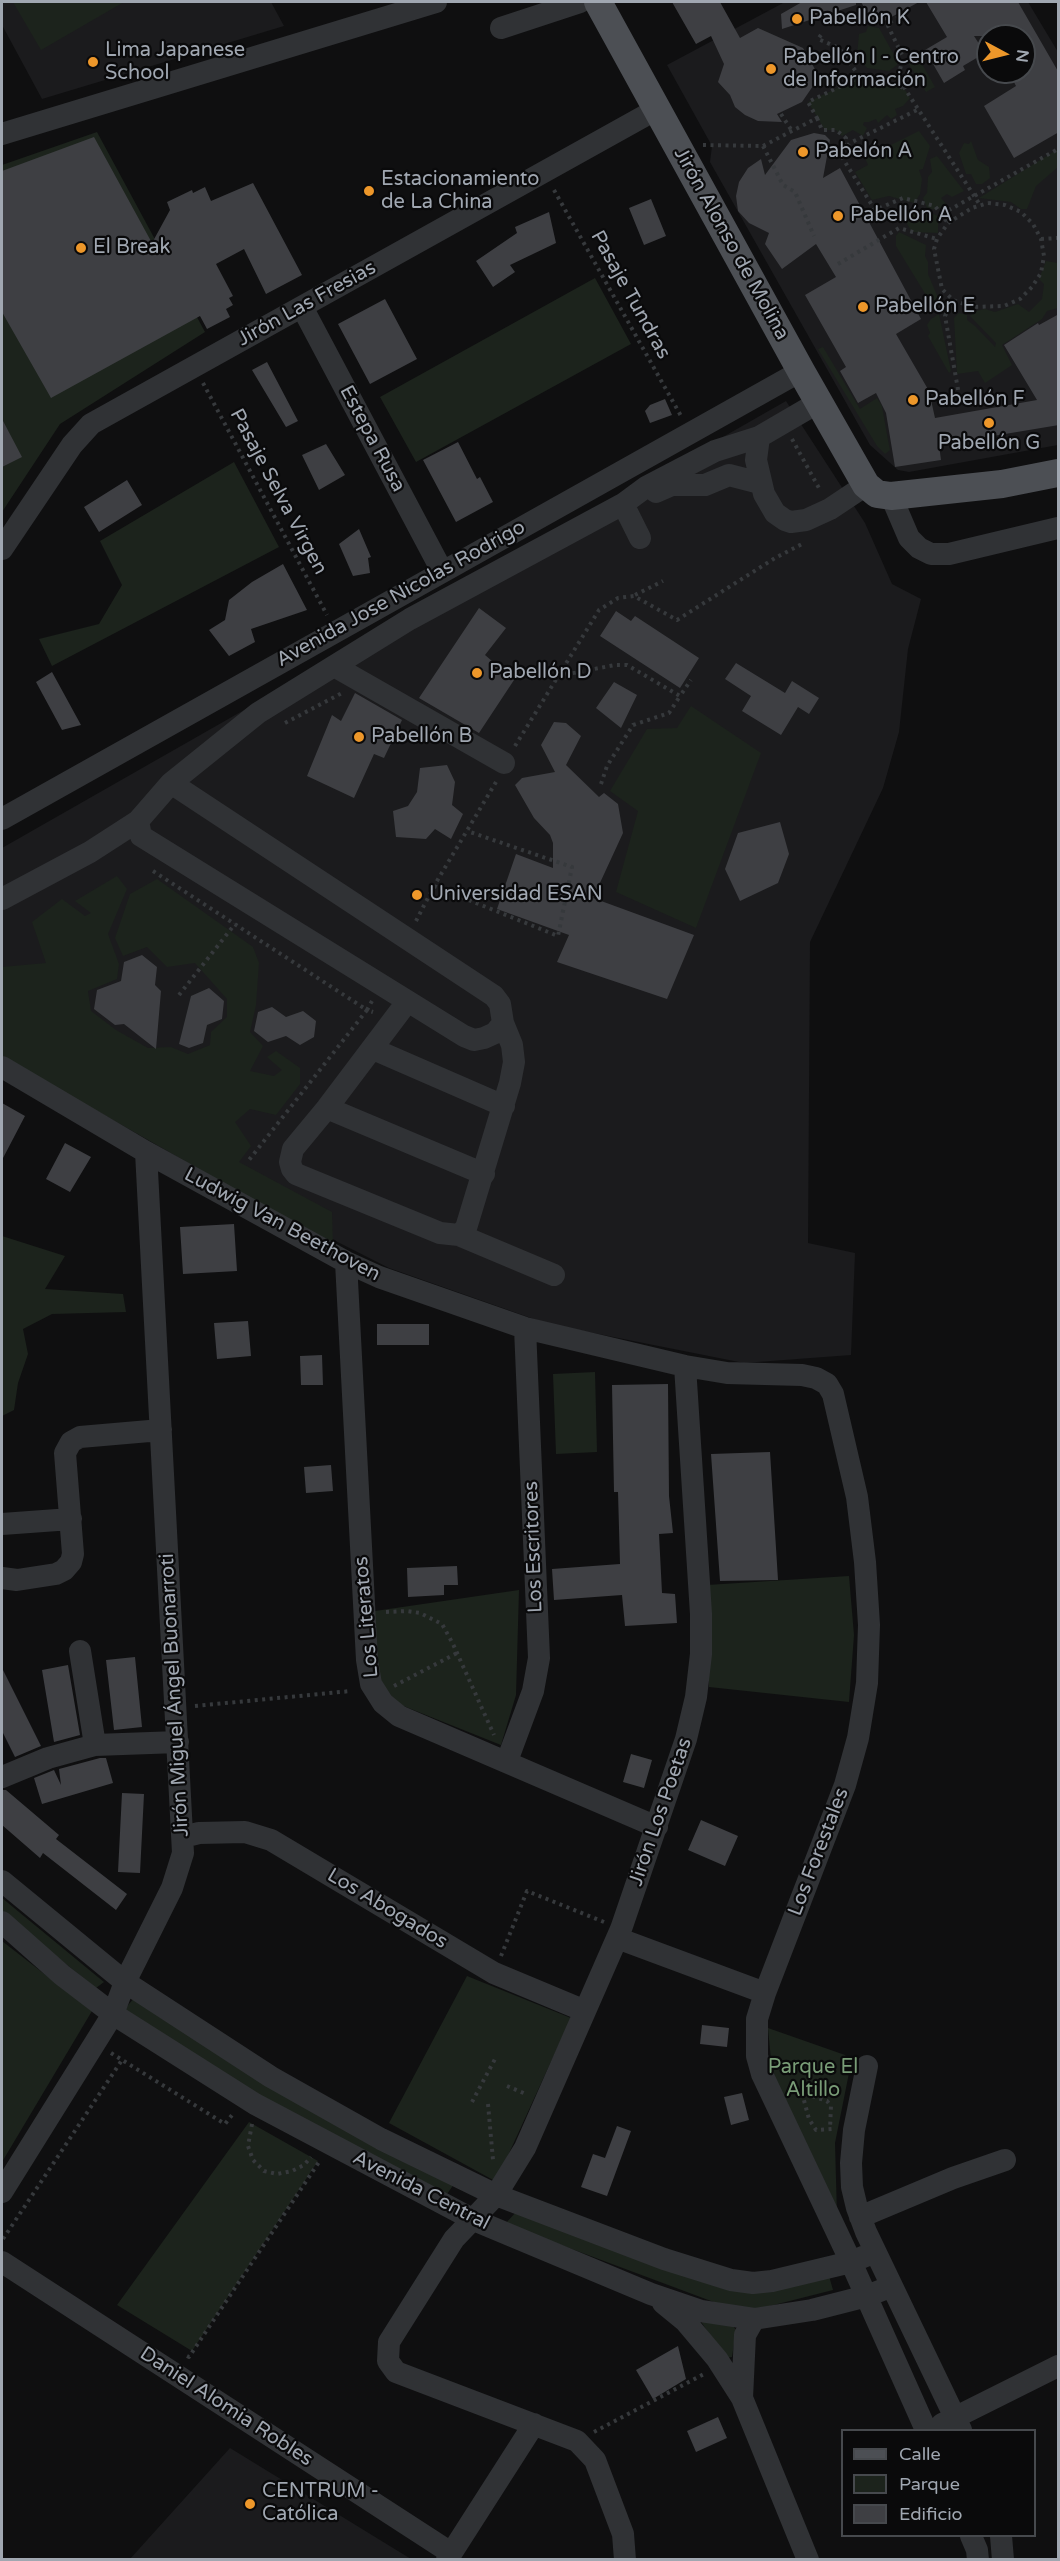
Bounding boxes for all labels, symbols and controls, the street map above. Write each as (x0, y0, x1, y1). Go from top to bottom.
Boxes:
place label: Pabellón K (809, 7, 910, 31)
marker: Pabellón K (790, 12, 804, 26)
north arrow (976, 24, 1036, 84)
place label: Lima Japanese School (105, 39, 245, 86)
place label: Pabellón I - Centro de Información (783, 46, 959, 93)
text: N (1011, 48, 1033, 64)
marker: Lima Japanese School (86, 55, 100, 69)
marker: Pabellón I - Centro de Información (764, 62, 778, 76)
place label: Pabelón A (815, 140, 913, 164)
street label: Jirón Alonso de Molina (668, 144, 794, 344)
marker: Pabelón A (796, 145, 810, 159)
place label: Estacionamiento de La China (381, 168, 540, 215)
marker: Estacionamiento de La China (362, 184, 376, 198)
place label: Pabellón A (850, 204, 953, 228)
marker: Pabellón A (831, 209, 845, 223)
street label: Pasaje Tundras (585, 227, 675, 363)
place label: El Break (93, 236, 170, 260)
marker: El Break (74, 241, 88, 255)
street label: Jirón Las Fresias (234, 256, 380, 352)
place label: Pabellón E (875, 295, 975, 319)
marker: Pabellón E (856, 300, 870, 314)
street label: Estepa Rusa (334, 382, 410, 496)
place label: Pabellón F (925, 388, 1025, 412)
marker: Pabellón F (906, 393, 920, 407)
street label: Pasaje Selva Virgen (224, 405, 332, 579)
marker: Pabellón G (982, 416, 996, 430)
place label: Pabellón G (938, 432, 1040, 456)
street label: Avenida Jose Nicolas Rodrigo (272, 515, 530, 673)
place label: Pabellón D (489, 661, 592, 685)
marker: Pabellón D (470, 666, 484, 680)
place label: Pabellón B (371, 725, 472, 749)
marker: Pabellón B (352, 730, 366, 744)
place label: Universidad ESAN (429, 883, 603, 907)
marker: Universidad ESAN (410, 888, 424, 902)
street label: Ludwig Van Beethoven (180, 1163, 384, 1287)
street label: Los Escritores (520, 1481, 548, 1613)
street label: Jirón Miguel Ángel Buonarroti (156, 1553, 194, 1837)
street label: Los Literatos (350, 1555, 384, 1679)
street label: Jirón Los Poetas (624, 1735, 698, 1889)
street label: Los Forestales (784, 1785, 854, 1919)
street label: Los Abogados (322, 1864, 452, 1954)
park label: Parque El Altillo (768, 2056, 858, 2103)
street label: Avenida Central (348, 2146, 494, 2236)
street label: Daniel Alomia Robles (135, 2342, 317, 2472)
legend (841, 2429, 1036, 2537)
text: Calle (899, 2443, 941, 2465)
text: Parque (899, 2473, 960, 2495)
place label: CENTRUM - Católica (262, 2480, 379, 2527)
marker: CENTRUM - Católica (243, 2497, 257, 2511)
text: Edificio (899, 2503, 963, 2525)

